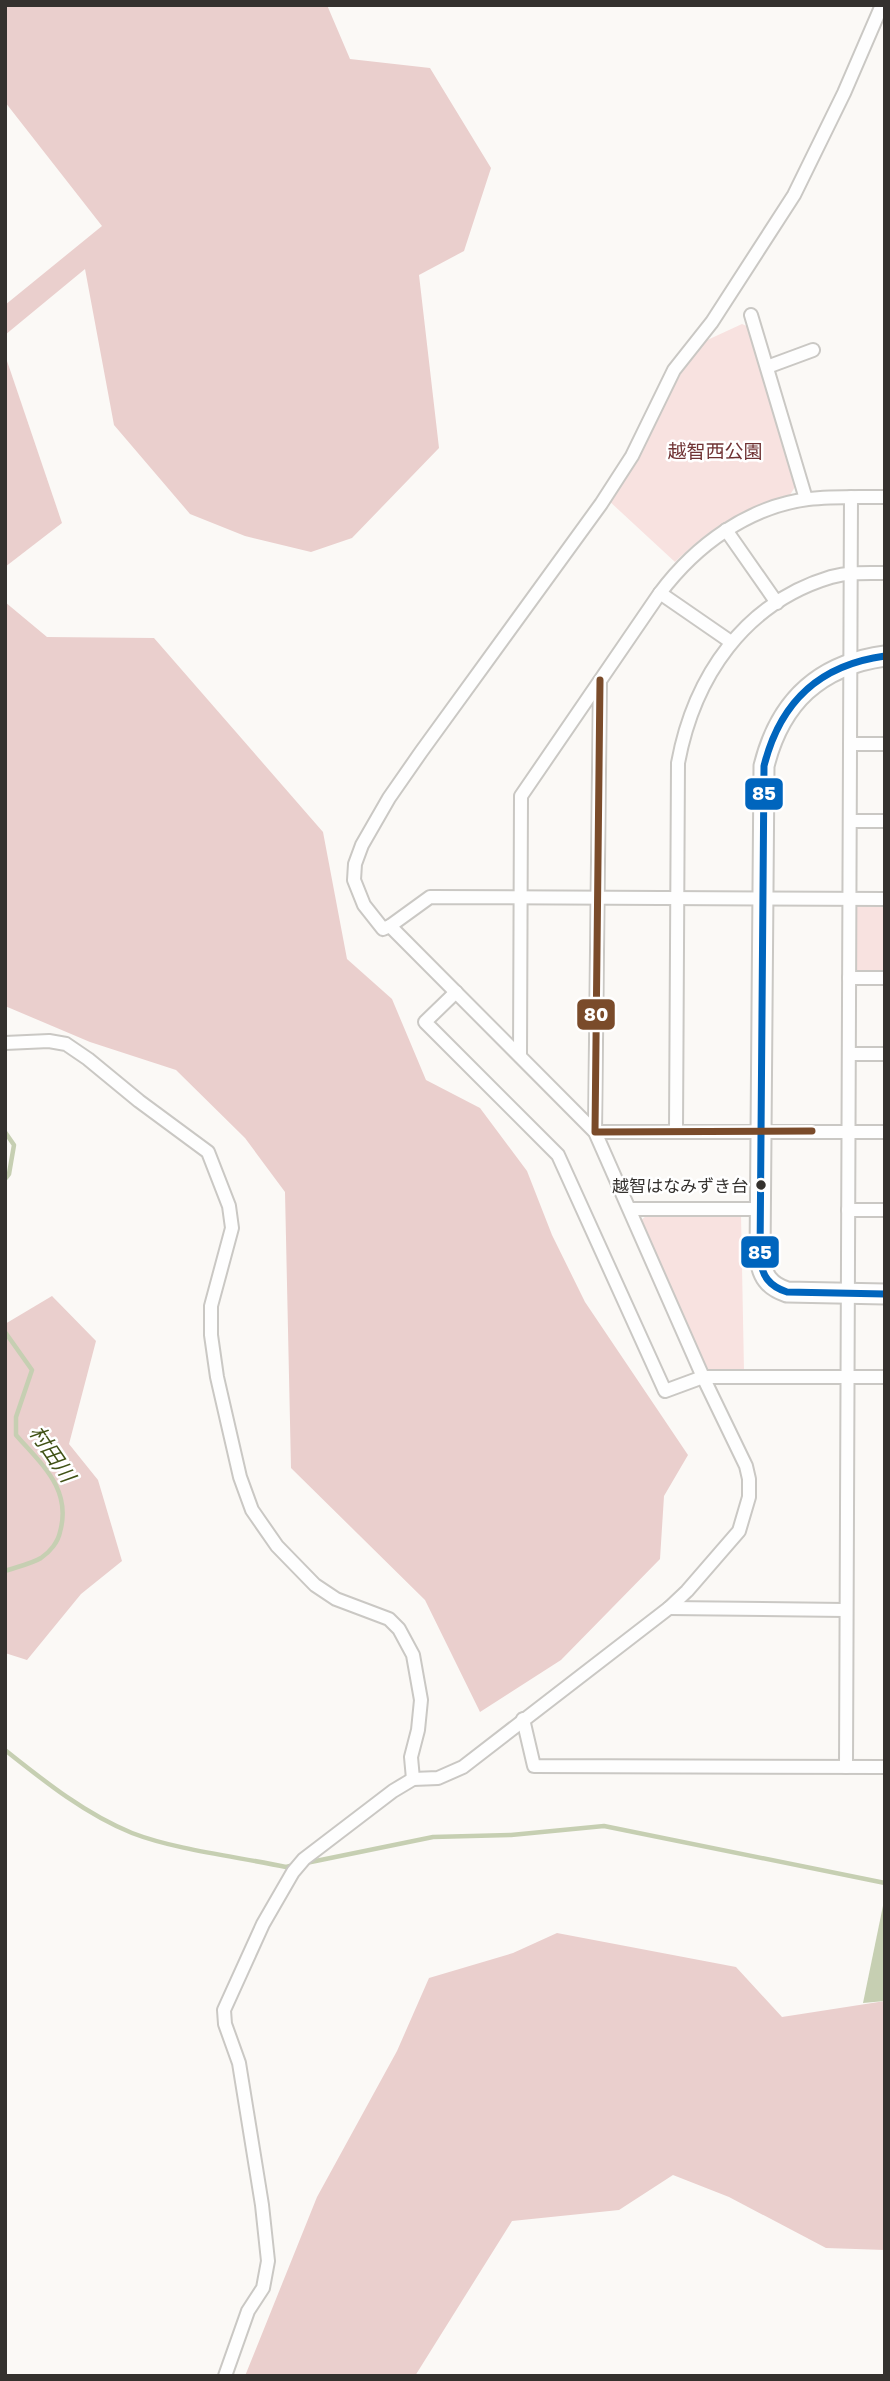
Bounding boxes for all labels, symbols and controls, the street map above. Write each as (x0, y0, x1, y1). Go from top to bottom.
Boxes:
park label: 越智西公園 (667, 439, 763, 462)
line badge: 85 (744, 777, 784, 811)
text: 85 (752, 781, 776, 804)
line badge: 80 (576, 998, 616, 1031)
text: 80 (584, 1002, 608, 1025)
place label: 越智はなみずき台 (612, 1175, 748, 1196)
marker: 越智はなみずき台 (754, 1178, 768, 1192)
line badge: 85 (740, 1235, 780, 1269)
text: 85 (748, 1240, 772, 1263)
water label: 村田川 (24, 1420, 82, 1488)

